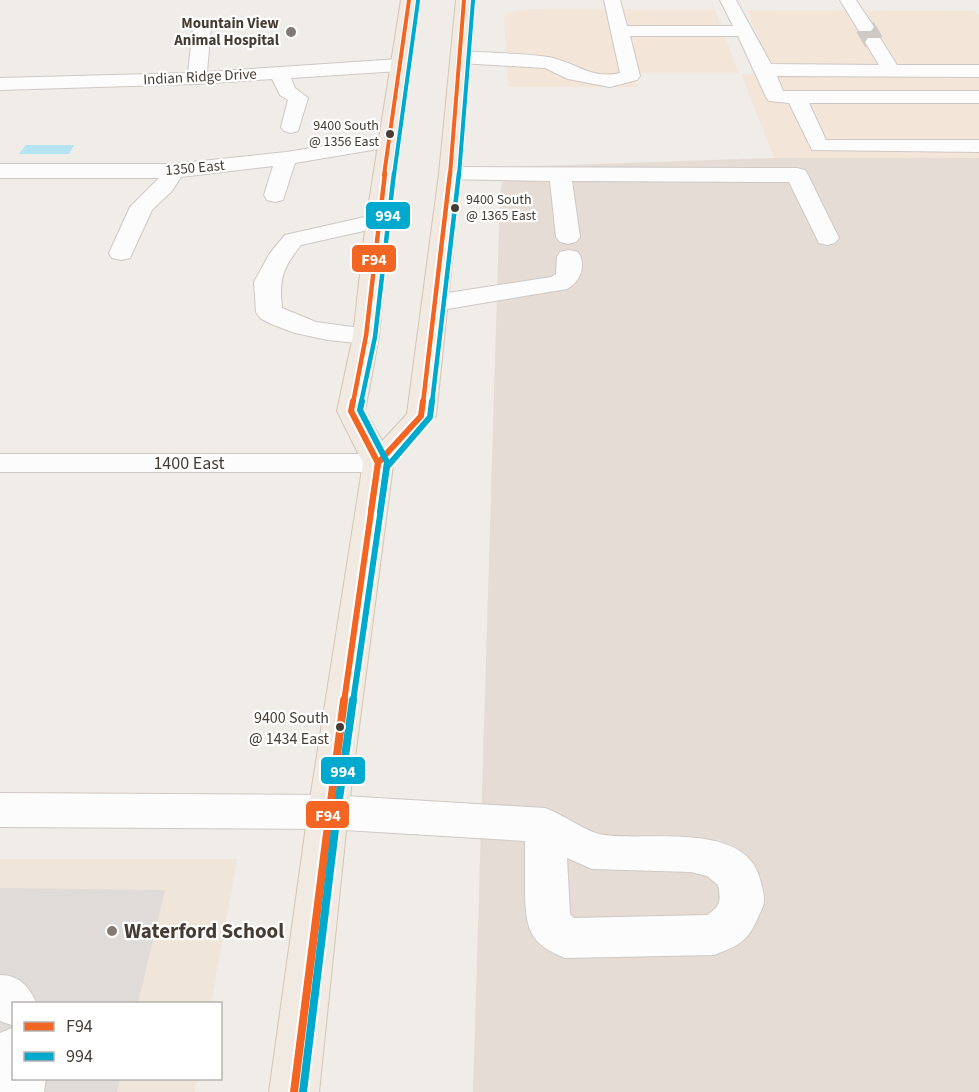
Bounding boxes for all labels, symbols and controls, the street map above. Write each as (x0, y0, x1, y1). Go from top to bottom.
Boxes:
place label: Mountain View Animal Hospital (173, 13, 280, 51)
marker: Mountain View Animal Hospital (284, 25, 298, 39)
street label: Indian Ridge Drive (143, 64, 257, 90)
place label: 9400 South @ 1356 East (309, 116, 379, 152)
marker: 9400 South @ 1356 East (384, 128, 396, 140)
street label: 1350 East (165, 155, 225, 181)
place label: 9400 South @ 1365 East (466, 190, 536, 226)
line badge: 994 (365, 201, 411, 230)
marker: 9400 South @ 1365 East (449, 202, 461, 214)
text: 994 (375, 205, 401, 227)
line badge: F94 (351, 244, 397, 273)
text: F94 (361, 249, 387, 271)
street label: 1400 East (153, 451, 225, 476)
place label: 9400 South @ 1434 East (249, 707, 330, 750)
marker: 9400 South @ 1434 East (334, 721, 346, 733)
line badge: 994 (320, 756, 366, 785)
text: 994 (330, 761, 356, 783)
line badge: F94 (305, 800, 350, 829)
text: F94 (315, 805, 341, 827)
place label: Waterford School (124, 916, 284, 946)
marker: Waterford School (105, 924, 119, 938)
legend (12, 1002, 222, 1080)
text: F94 (66, 1014, 93, 1039)
text: 994 (66, 1044, 93, 1069)

